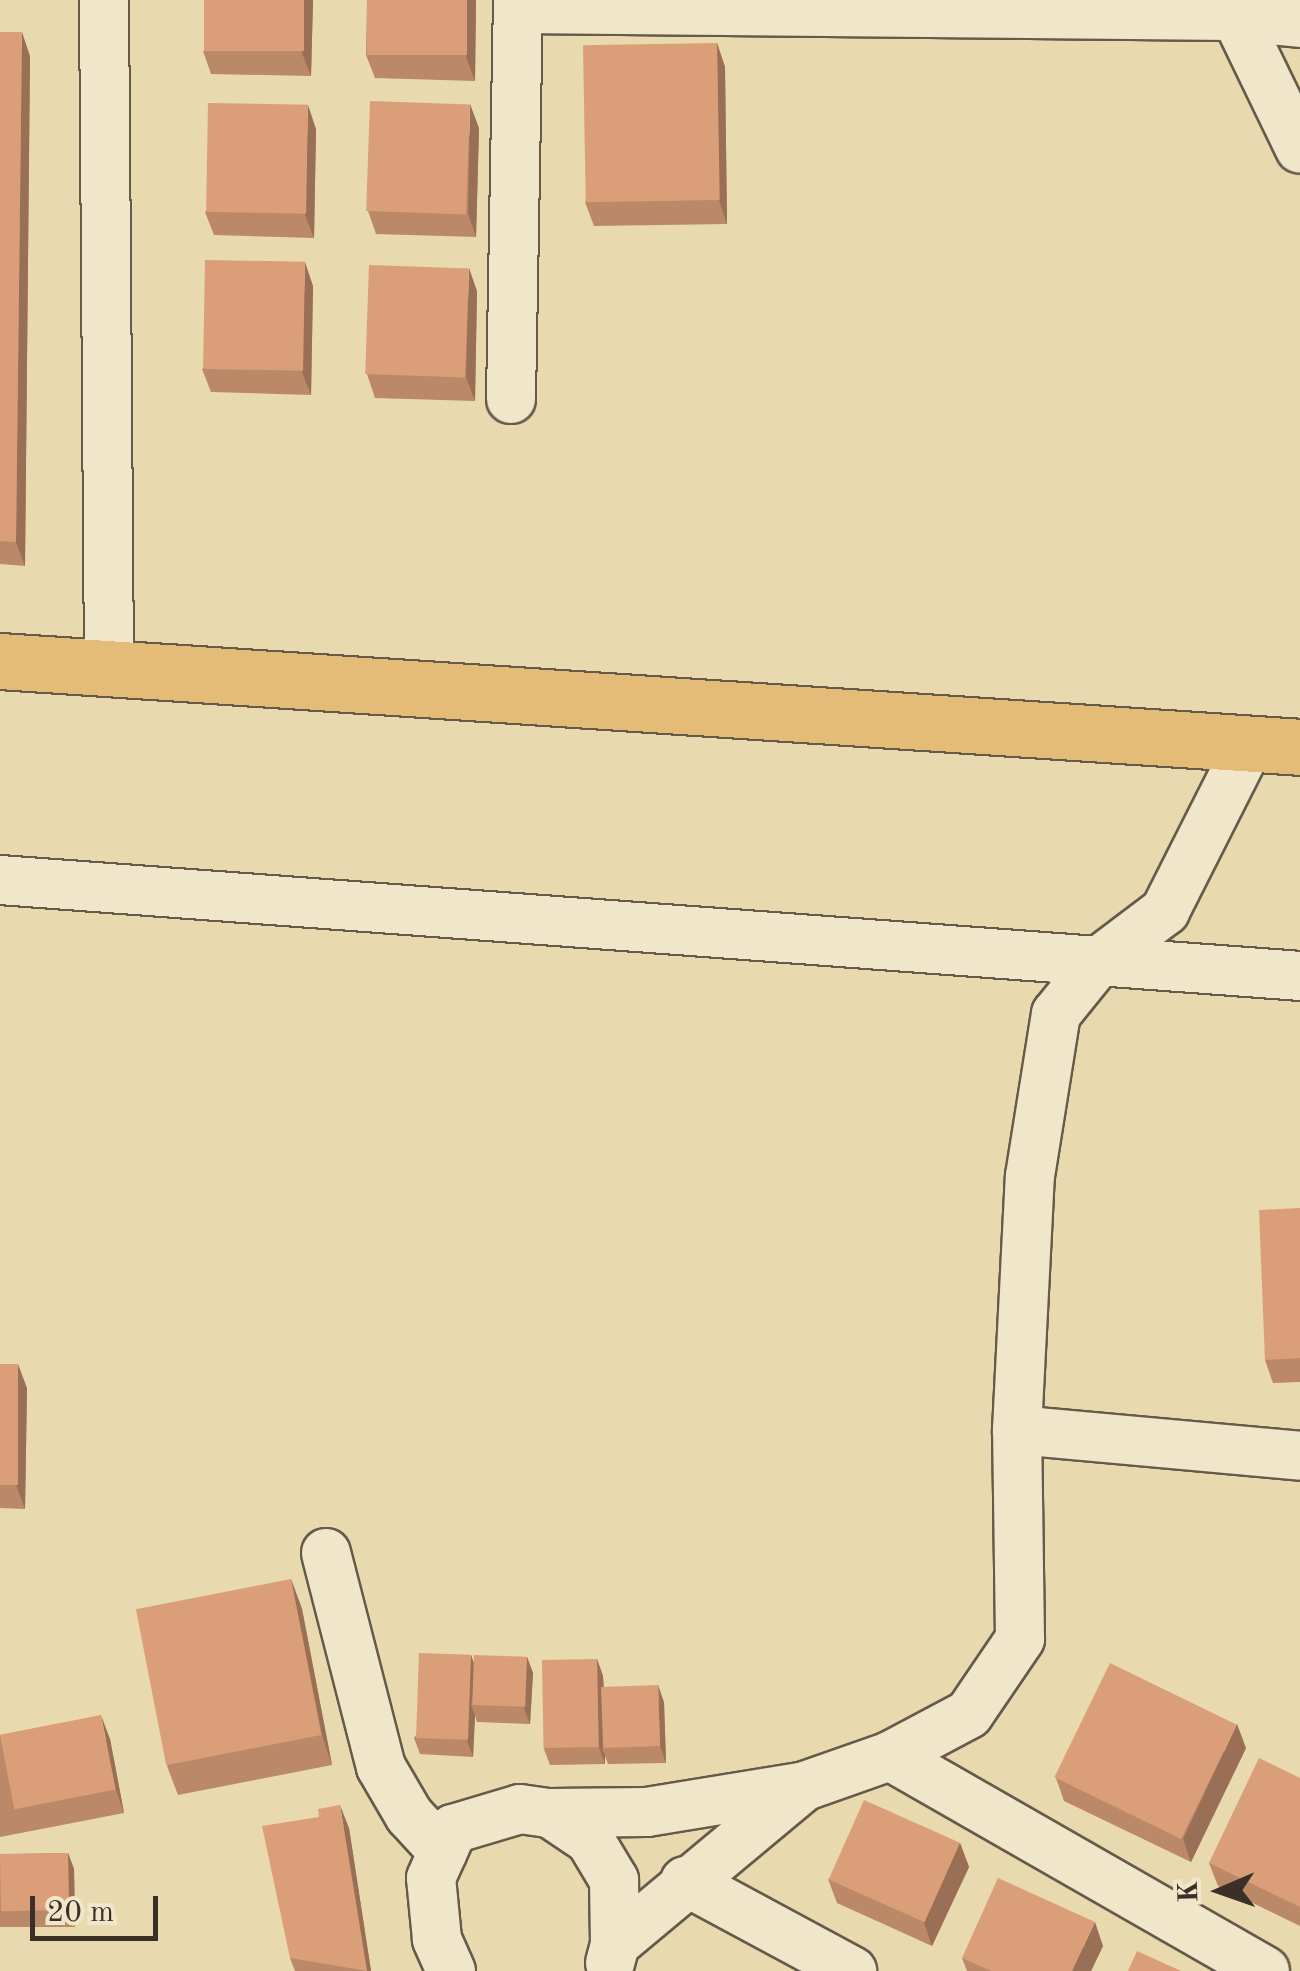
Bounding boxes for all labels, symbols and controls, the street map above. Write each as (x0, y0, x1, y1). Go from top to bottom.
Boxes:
north arrow (1170, 1841, 1270, 1941)
scale bar (35, 1876, 162, 1938)
text: K (1176, 1881, 1204, 1903)
text: 20 m (47, 1898, 114, 1928)

